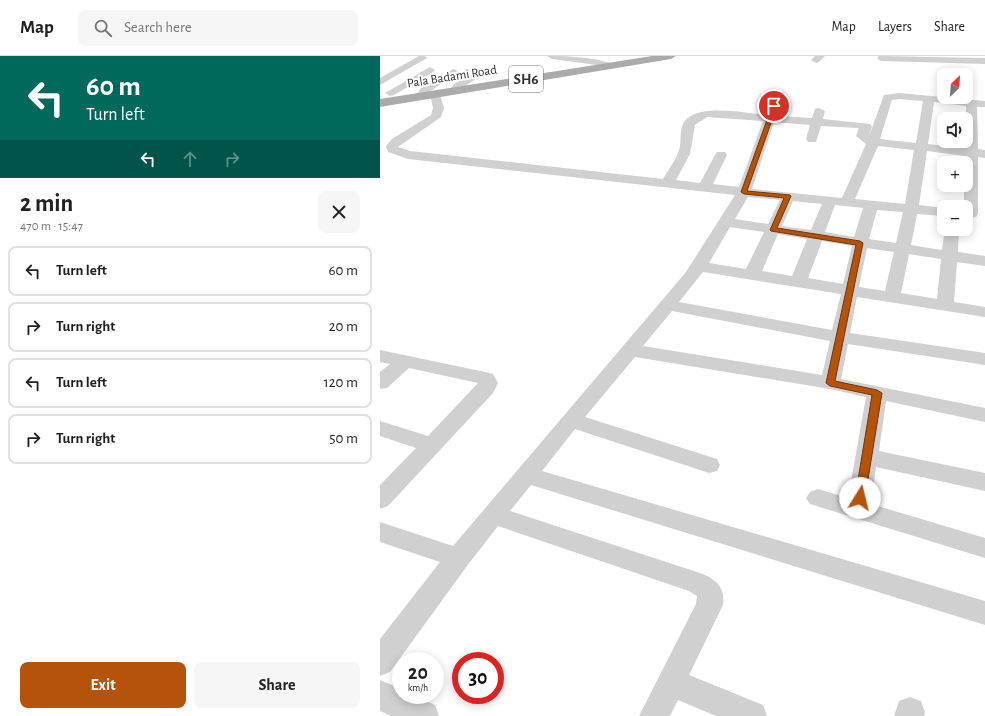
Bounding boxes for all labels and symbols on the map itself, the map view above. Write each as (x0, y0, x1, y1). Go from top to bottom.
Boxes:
street label: Pala Badami Road (406, 63, 498, 91)
road number: SH6 (509, 66, 543, 92)
north arrow (937, 68, 973, 104)
pin (757, 89, 791, 123)
position arrow (839, 477, 881, 519)
speed limit sign: 30 (452, 652, 504, 704)

